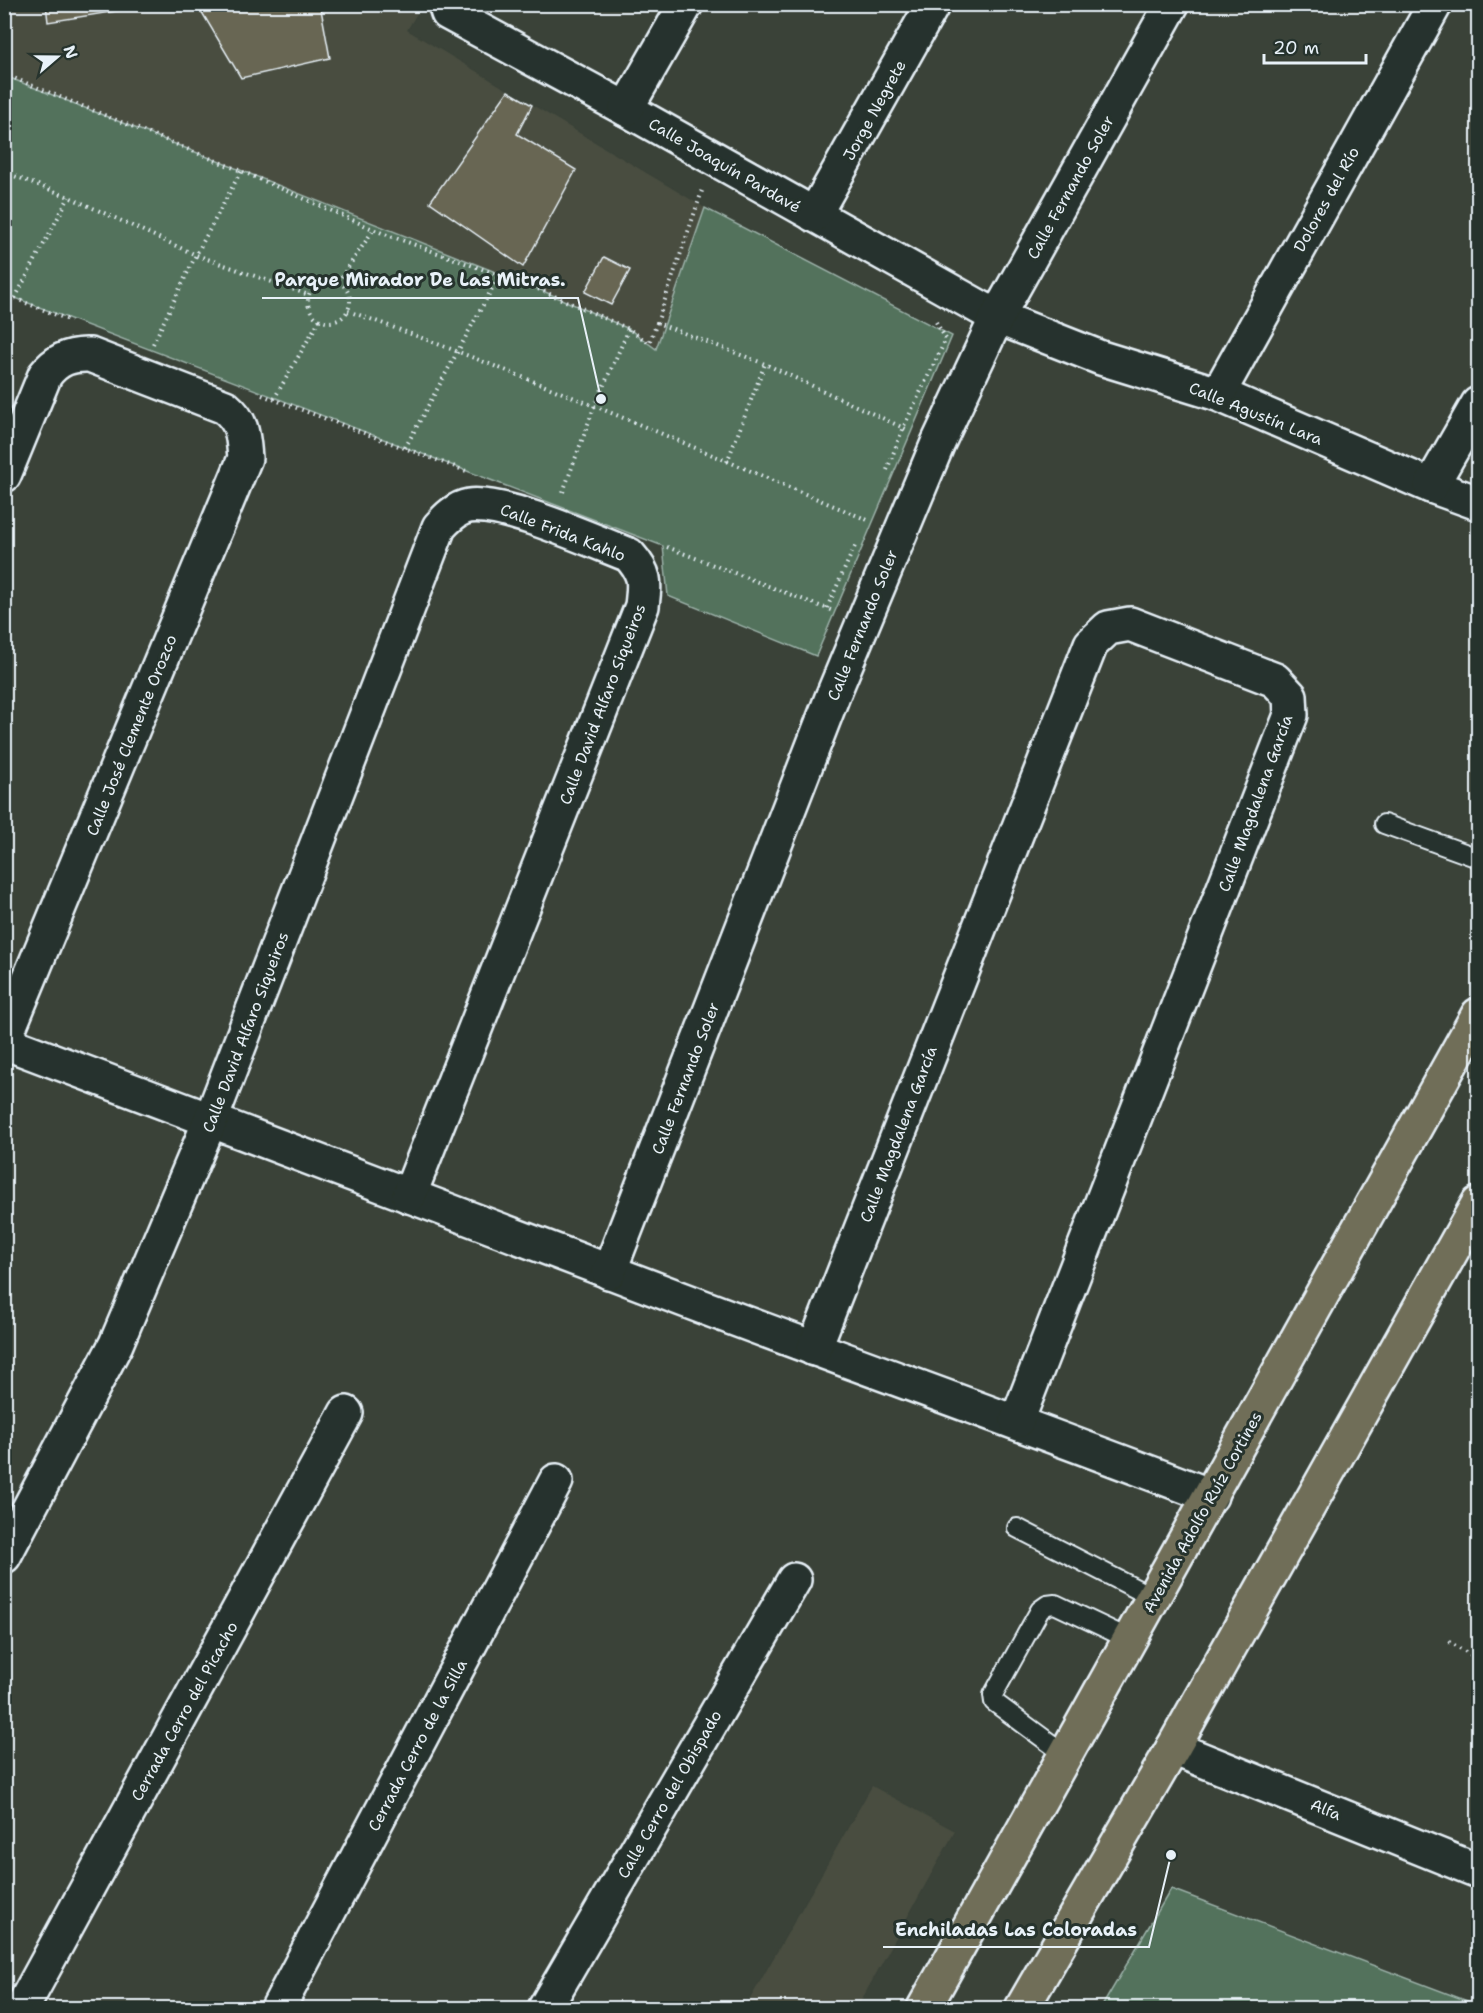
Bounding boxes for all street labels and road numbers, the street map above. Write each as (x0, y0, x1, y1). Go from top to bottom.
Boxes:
street label: Jorge Negrete (838, 56, 911, 164)
street label: Calle Fernando Soler (1022, 112, 1119, 263)
street label: Calle Joaquín Pardavé (645, 113, 805, 218)
street label: Dolores del Río (1289, 143, 1364, 256)
street label: Calle Agustín Lara (1186, 377, 1326, 450)
street label: Calle Frida Kahlo (497, 499, 628, 566)
street label: Calle Fernando Soler (823, 546, 902, 704)
street label: Calle David Alfaro Siqueiros (554, 601, 651, 807)
street label: Calle José Clemente Orozco (81, 631, 182, 839)
street label: Calle Magdalena García (1214, 712, 1297, 895)
street label: Calle David Alfaro Siqueiros (197, 929, 294, 1135)
street label: Calle Fernando Soler (647, 999, 724, 1157)
street label: Calle Magdalena García (855, 1043, 942, 1225)
street label: Avenida Adolfo Ruíz Cortines (1138, 1408, 1267, 1617)
street label: Cerrada Cerro del Picacho (126, 1618, 243, 1805)
street label: Cerrada Cerro de la Silla (363, 1656, 472, 1835)
street label: Calle Cerro del Obispado (613, 1706, 726, 1882)
street label: Alfa (1307, 1794, 1344, 1825)

